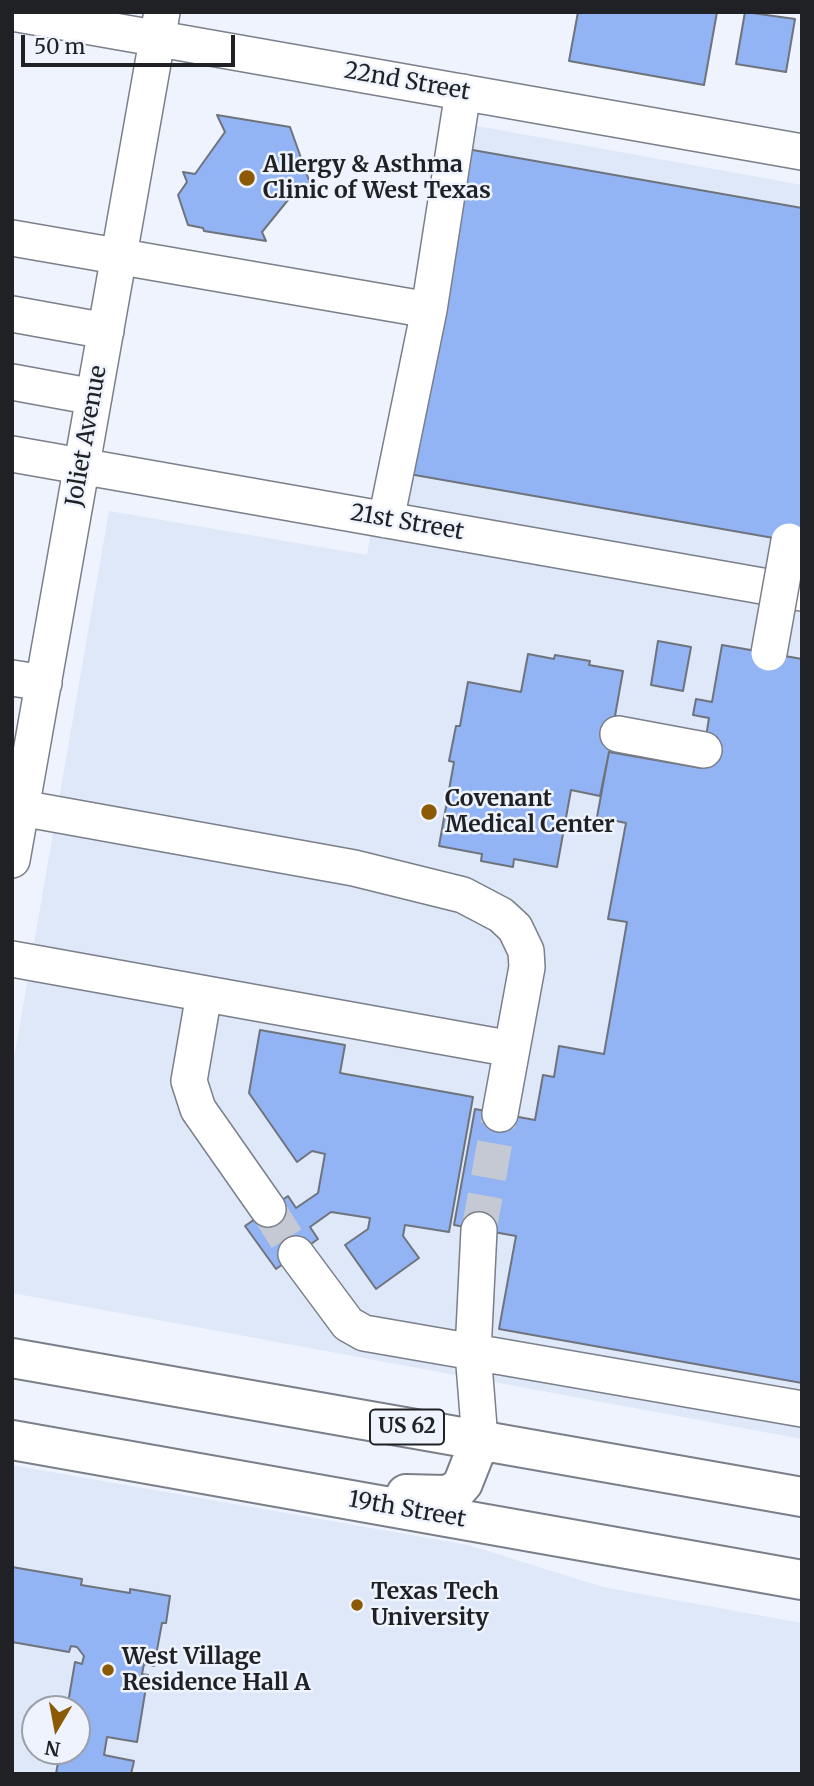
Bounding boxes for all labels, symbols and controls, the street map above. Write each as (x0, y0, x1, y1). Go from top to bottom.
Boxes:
scale bar (24, 21, 238, 65)
text: 50 m (34, 33, 85, 60)
street label: 22nd Street (342, 57, 472, 107)
place label: Allergy & Asthma Clinic of West Texas (263, 151, 491, 205)
marker: Allergy & Asthma Clinic of West Texas (237, 168, 257, 188)
street label: Joliet Avenue (61, 363, 113, 509)
street label: 21st Street (348, 499, 466, 547)
place label: Covenant Medical Center (445, 785, 615, 839)
marker: Covenant Medical Center (419, 802, 439, 822)
road number: US 62 (370, 1410, 444, 1444)
street label: 19th Street (346, 1486, 468, 1534)
place label: Texas Tech University (371, 1578, 499, 1632)
marker: Texas Tech University (349, 1597, 365, 1613)
place label: West Village Residence Hall A (122, 1643, 310, 1697)
marker: West Village Residence Hall A (100, 1662, 116, 1678)
north arrow (21, 1695, 91, 1765)
text: N (43, 1736, 62, 1762)

